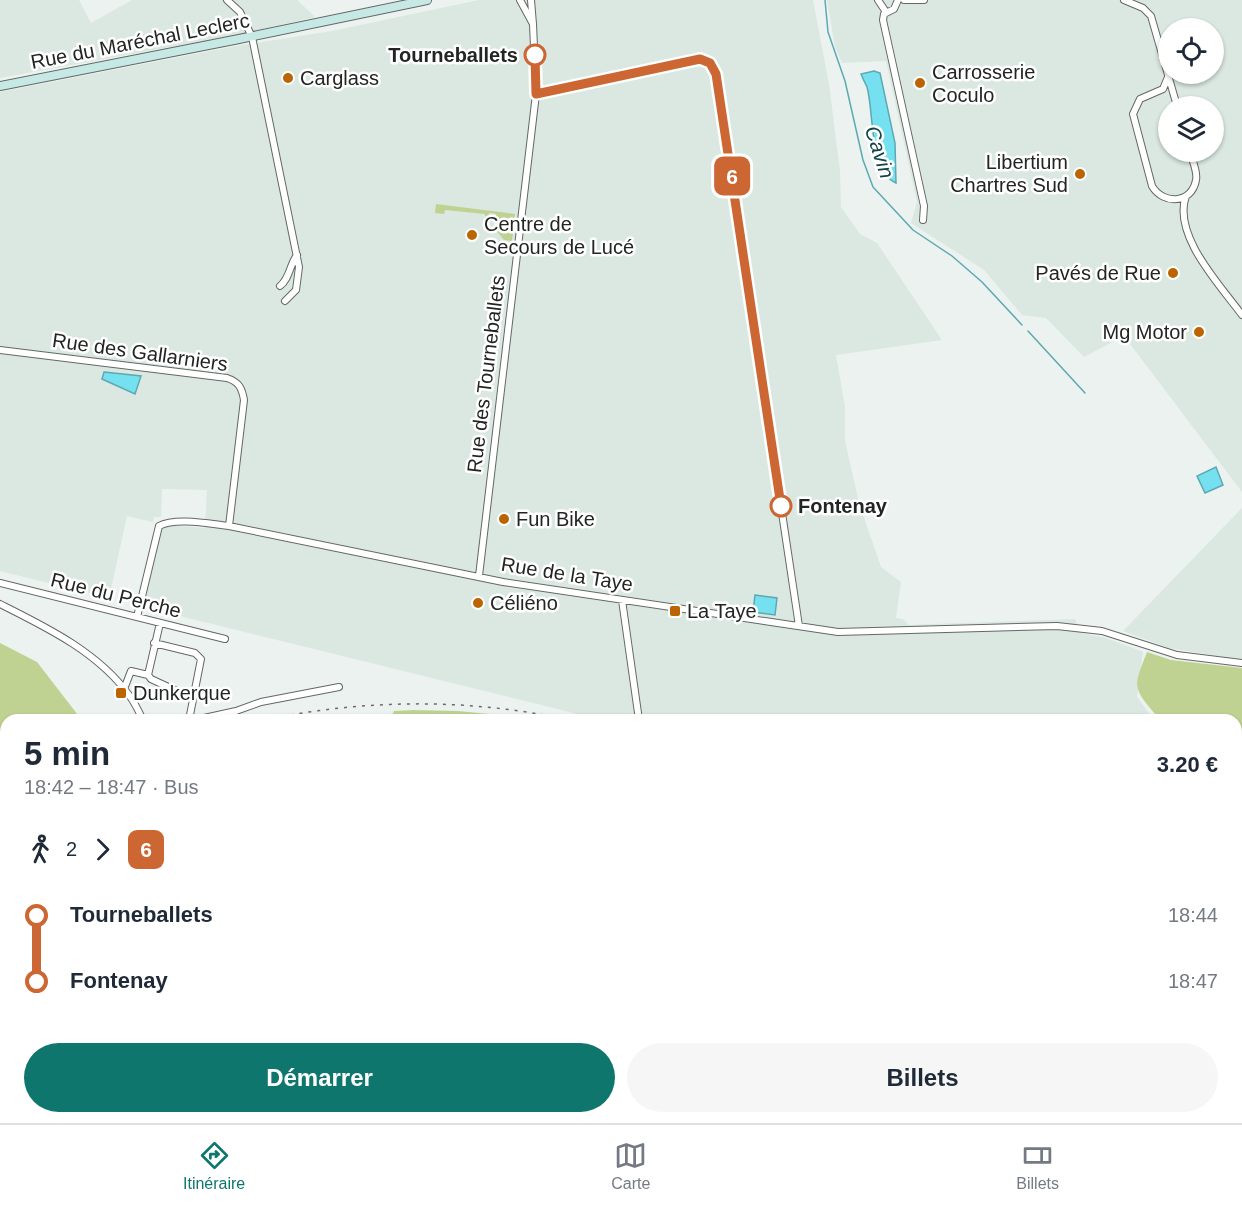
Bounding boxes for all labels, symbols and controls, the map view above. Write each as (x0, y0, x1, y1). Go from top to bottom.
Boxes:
street label: Rue du Maréchal Leclerc (29, 9, 251, 73)
map controls (1158, 18, 1224, 162)
button: locate (1158, 18, 1224, 84)
place label: Tourneballets (388, 44, 518, 66)
marker: Tourneballets (524, 44, 546, 66)
place label: Carrosserie Coculo (932, 61, 1035, 106)
place label: Carglass (300, 67, 379, 89)
marker: Carglass (281, 71, 295, 85)
marker: Carrosserie Coculo (913, 76, 927, 90)
button: layers (1158, 96, 1224, 162)
water label: Cavin (861, 123, 899, 181)
place label: Libertium Chartres Sud (950, 151, 1068, 196)
line badge: 6 (712, 156, 752, 195)
text: 6 (726, 165, 738, 188)
marker: Libertium Chartres Sud (1073, 167, 1087, 181)
place label: Centre de Secours de Lucé (484, 213, 634, 258)
marker: Centre de Secours de Lucé (465, 228, 479, 242)
place label: Pavés de Rue (1035, 262, 1161, 284)
marker: Pavés de Rue (1166, 266, 1180, 280)
street label: Rue des Tourneballets (463, 274, 509, 474)
place label: Mg Motor (1103, 321, 1187, 343)
marker: Mg Motor (1192, 325, 1206, 339)
street label: Rue des Gallarniers (51, 329, 229, 375)
marker: Fontenay (770, 495, 792, 517)
place label: Fontenay (798, 495, 888, 517)
place label: Fun Bike (516, 508, 595, 530)
marker: Fun Bike (497, 512, 511, 526)
street label: Rue de la Taye (500, 553, 634, 595)
street label: Rue du Perche (49, 568, 183, 622)
place label: Céliéno (490, 592, 558, 614)
marker: Céliéno (471, 596, 485, 610)
place label: La Taye (687, 600, 757, 622)
marker: La Taye (668, 604, 682, 618)
place label: Dunkerque (133, 682, 231, 704)
marker: Dunkerque (114, 686, 128, 700)
text: 5 min (24, 735, 110, 772)
text: 3.20 € (1157, 752, 1218, 777)
text: 18:42 – 18:47 · Bus (24, 776, 199, 798)
icon: walk (24, 833, 57, 866)
icon: forward (86, 833, 119, 866)
text: 2 (66, 838, 77, 860)
text: 6 (140, 838, 152, 861)
text: Tourneballets (70, 902, 213, 927)
text: 18:44 (1168, 904, 1218, 926)
text: Fontenay (70, 968, 168, 993)
text: 18:47 (1168, 970, 1218, 992)
button: Démarrer (24, 1043, 615, 1112)
button: Billets (627, 1043, 1218, 1112)
tab: Itinéraire (183, 1139, 245, 1193)
tab: Carte (611, 1139, 650, 1193)
tab: Billets (1016, 1139, 1059, 1193)

